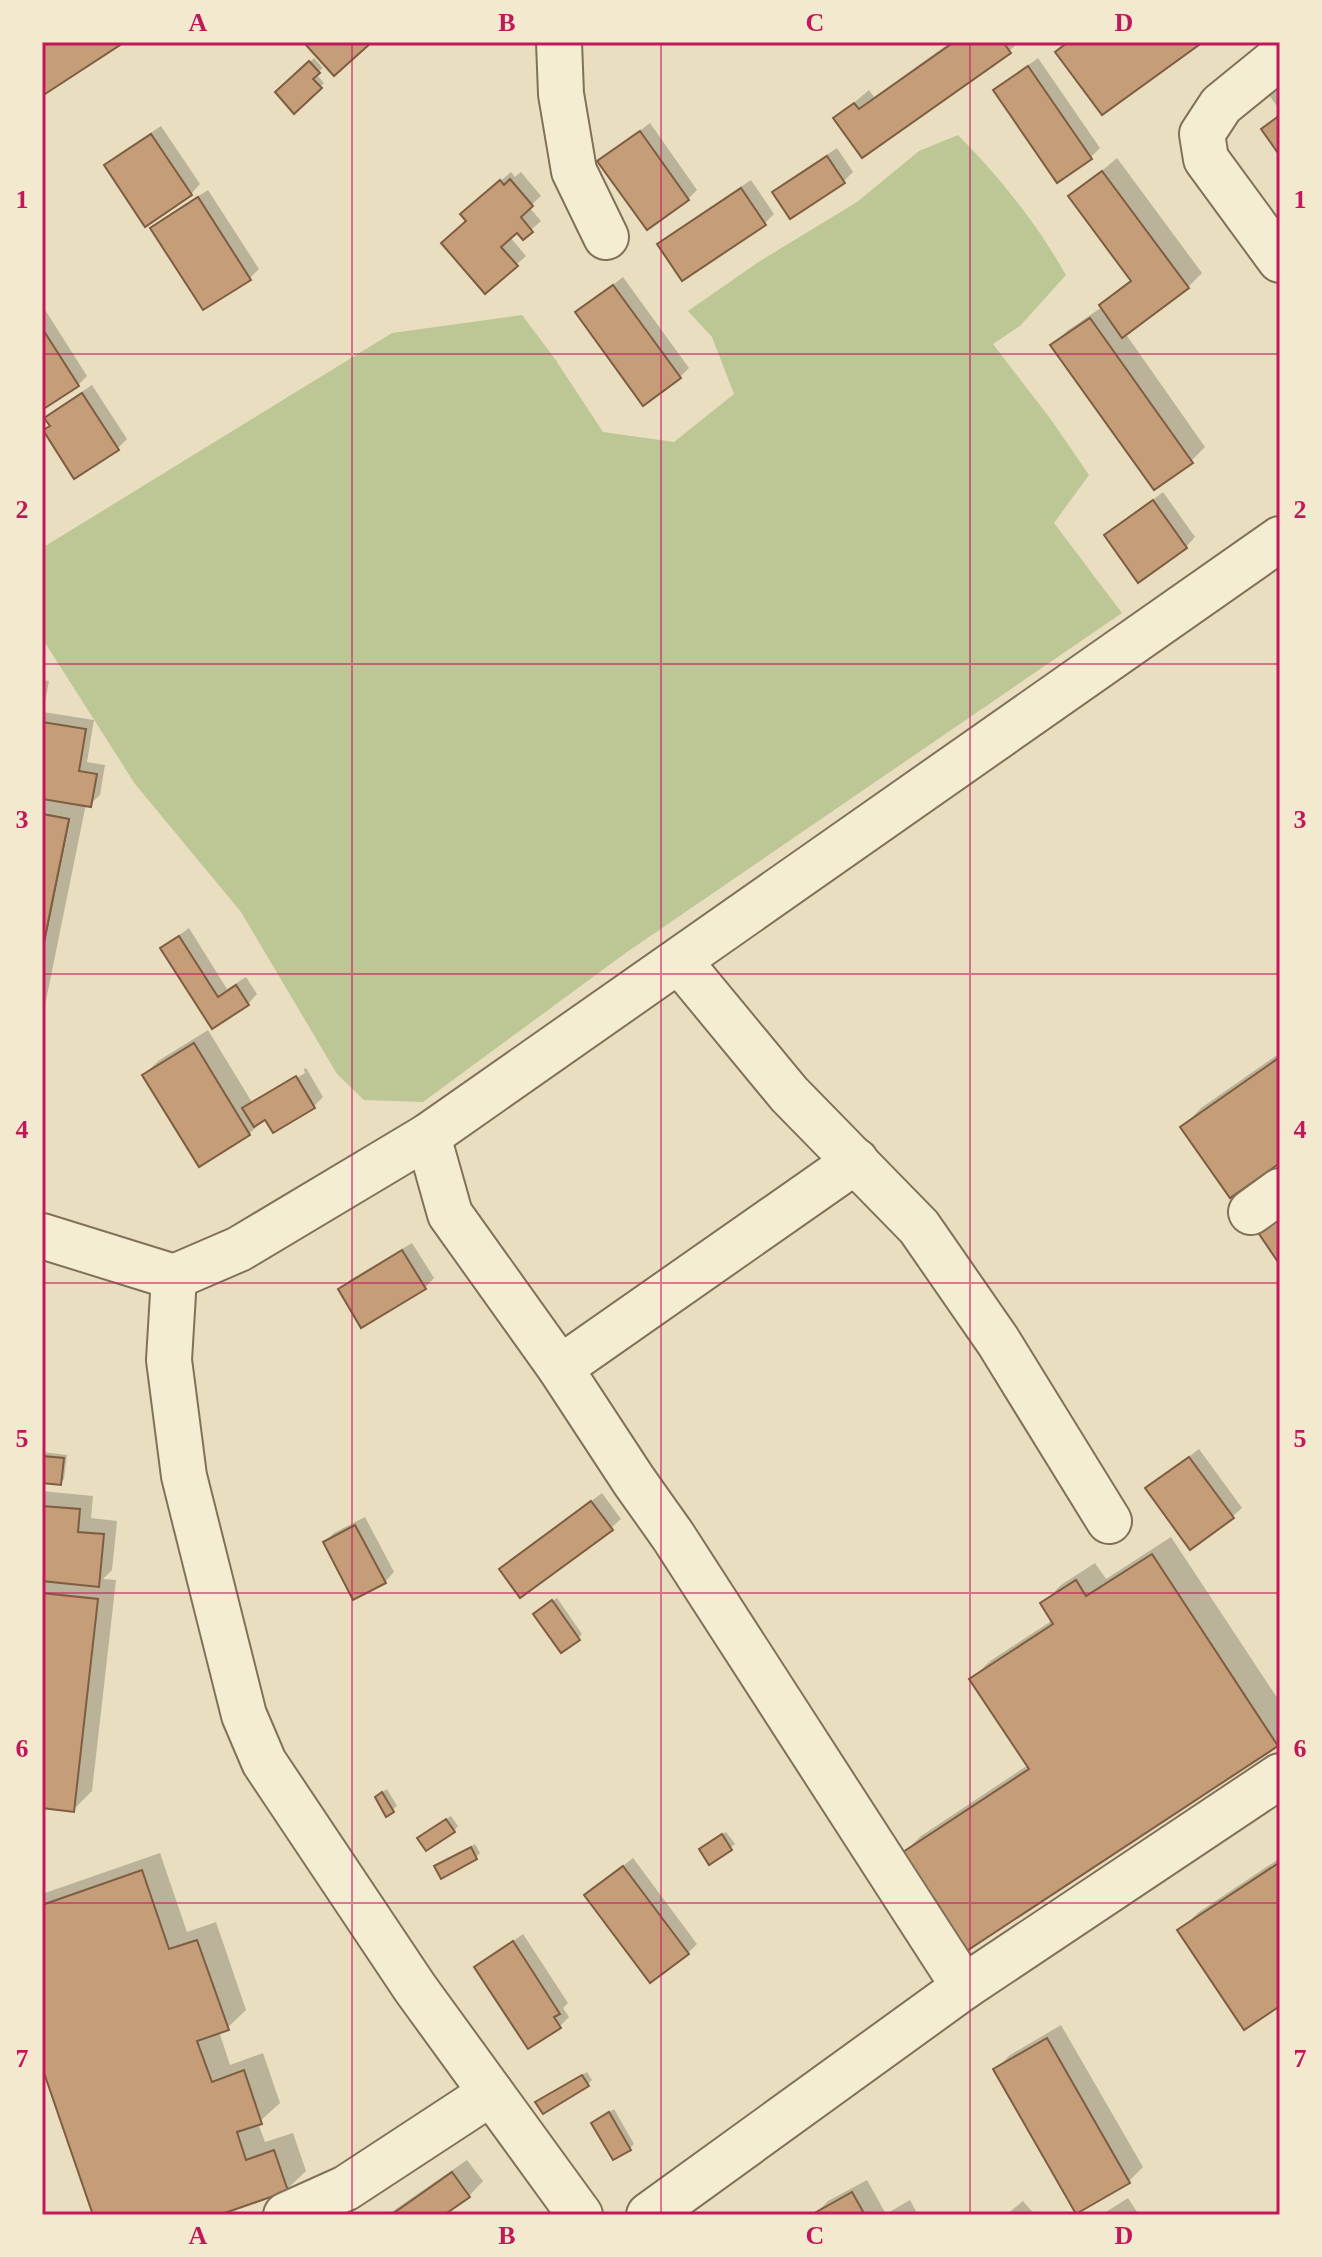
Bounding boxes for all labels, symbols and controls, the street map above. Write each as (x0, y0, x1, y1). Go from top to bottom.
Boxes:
text: A (189, 8, 208, 37)
text: B (498, 8, 516, 37)
text: C (806, 8, 824, 37)
text: D (1115, 8, 1133, 37)
text: 1 (16, 185, 29, 214)
text: 1 (1294, 185, 1307, 214)
text: 2 (16, 495, 29, 524)
text: 2 (1294, 495, 1307, 524)
text: 3 (16, 805, 29, 834)
text: 3 (1294, 805, 1307, 834)
text: 4 (16, 1115, 29, 1144)
text: 4 (1294, 1115, 1307, 1144)
text: 5 (16, 1424, 29, 1453)
text: 5 (1294, 1424, 1307, 1453)
text: 6 (16, 1734, 29, 1763)
text: 6 (1294, 1734, 1307, 1763)
text: 7 (16, 2044, 29, 2073)
text: 7 (1294, 2044, 1307, 2073)
text: A (189, 2221, 208, 2250)
text: B (498, 2221, 516, 2250)
text: C (806, 2221, 824, 2250)
text: D (1115, 2221, 1133, 2250)

